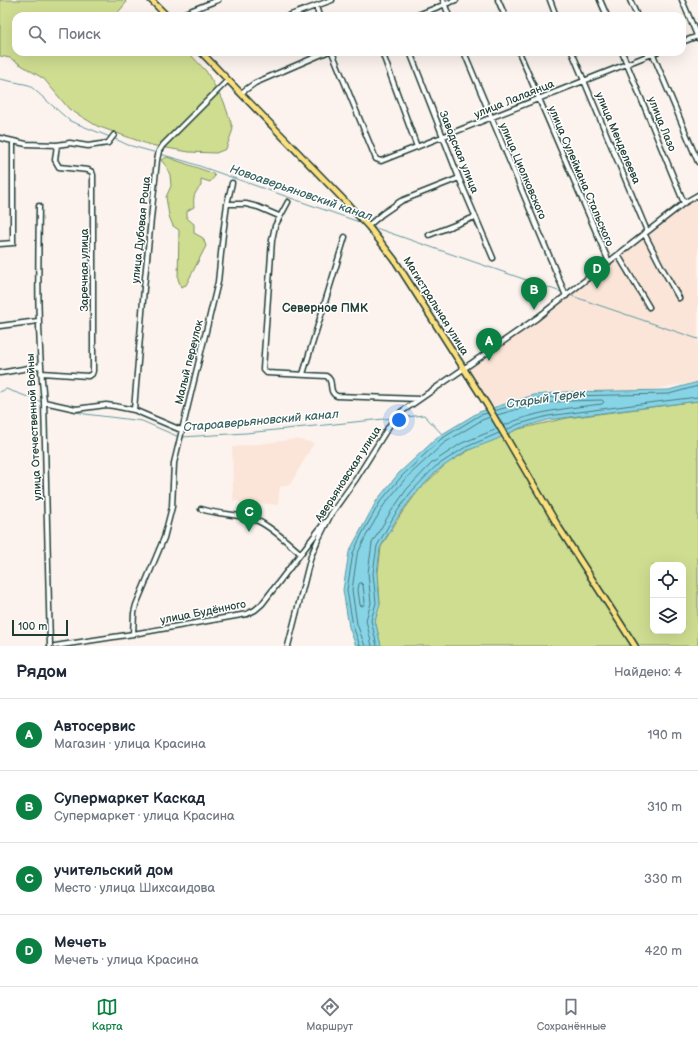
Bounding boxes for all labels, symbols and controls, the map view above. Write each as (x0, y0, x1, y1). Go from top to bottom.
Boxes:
search box (12, 12, 686, 56)
icon: search (26, 23, 48, 45)
text: Поиск (58, 25, 101, 44)
street label: улица Лалаянца (472, 77, 556, 121)
street label: улица Менделеева (593, 90, 643, 186)
street label: улица Лазо (645, 95, 679, 154)
street label: улица Сулеймана Стальского (545, 104, 617, 248)
street label: Заводская улица (437, 109, 482, 196)
street label: улица Циолковского (497, 121, 549, 221)
water label: Новоаверьяновский канал (228, 162, 374, 225)
street label: улица Дубовая Роща (129, 175, 153, 284)
street label: Заречная улица (78, 228, 91, 312)
street label: Магистральная улица (400, 255, 472, 358)
pin: D (584, 256, 610, 289)
pin: B (521, 277, 547, 310)
district label: Северное ПМК (282, 301, 369, 316)
street label: Малый переулок (172, 318, 206, 406)
pin: A (476, 328, 502, 361)
street label: улица Отечественной Войны (24, 353, 44, 501)
water label: Старый Терек (505, 386, 587, 412)
water label: Староаверьяновский канал (183, 407, 339, 435)
your location (389, 410, 409, 430)
street label: Аверьяновская улица (312, 423, 384, 525)
pin: C (236, 499, 262, 532)
map controls (650, 562, 686, 634)
button: locate (650, 562, 686, 598)
street label: улица Будённого (159, 597, 247, 627)
button: layers (650, 598, 686, 634)
scale bar (12, 618, 68, 637)
text: 100 m (18, 620, 47, 633)
text: Рядом (16, 662, 67, 682)
text: Найдено: 4 (614, 664, 682, 680)
text: Автосервис (54, 717, 136, 736)
text: A (25, 727, 33, 743)
text: 190 m (648, 727, 682, 743)
text: Магазин · улица Красина (54, 736, 206, 752)
text: Супермаркет Каскад (54, 789, 205, 808)
text: B (24, 799, 34, 815)
text: 310 m (647, 799, 682, 815)
text: Супермаркет · улица Красина (54, 808, 235, 824)
text: учительский дом (54, 861, 173, 880)
text: C (24, 871, 34, 887)
text: 330 m (644, 871, 682, 887)
text: Место · улица Шихсаидова (54, 880, 215, 896)
text: Мечеть (54, 933, 106, 952)
text: D (24, 943, 34, 959)
text: 420 m (644, 943, 682, 959)
text: Мечеть · улица Красина (54, 952, 199, 968)
tab: Карта (92, 996, 123, 1033)
tab: Маршрут (306, 996, 353, 1033)
tab: Сохранённые (537, 996, 606, 1033)

